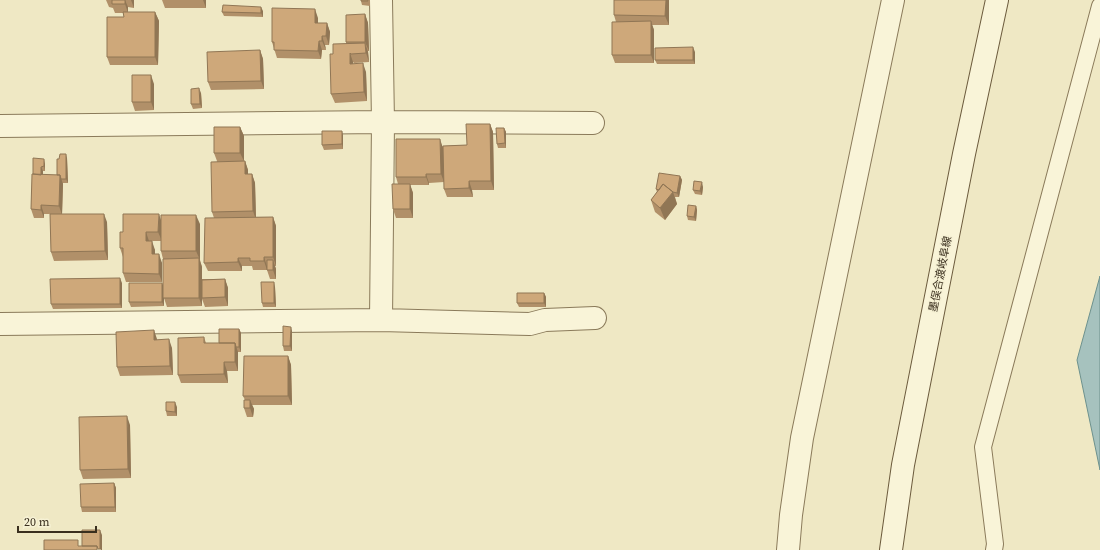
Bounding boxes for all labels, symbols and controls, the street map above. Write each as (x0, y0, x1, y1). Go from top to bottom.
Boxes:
street label: 墨俣合渡岐阜線 (926, 235, 955, 313)
scale bar (18, 508, 96, 534)
text: 20 m (24, 514, 50, 530)

